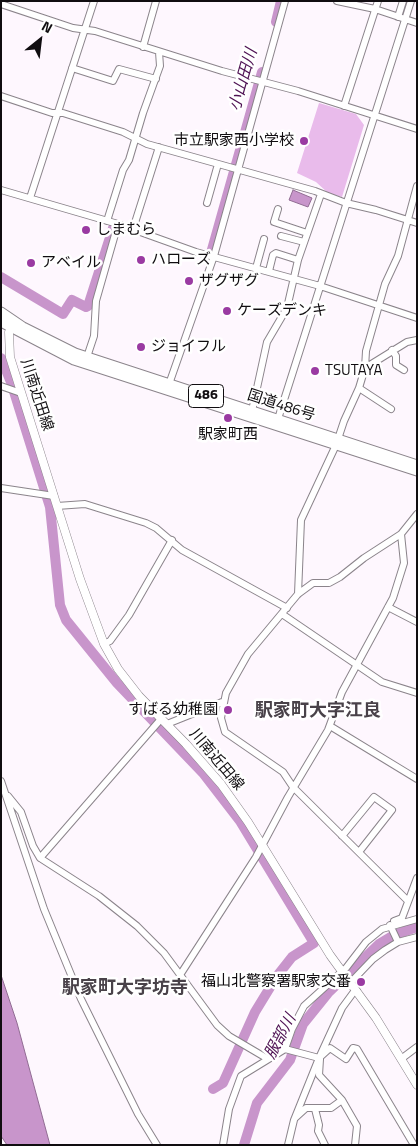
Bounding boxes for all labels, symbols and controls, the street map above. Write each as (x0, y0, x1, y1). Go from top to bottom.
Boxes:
north arrow (15, 15, 65, 65)
text: N (38, 15, 57, 38)
water label: 小山田川 (226, 47, 262, 113)
place label: 市立駅家西小学校 (174, 132, 294, 150)
marker: 市立駅家西小学校 (298, 135, 310, 147)
place label: しまむら (96, 221, 156, 239)
marker: しまむら (80, 224, 92, 236)
place label: ハローズ (151, 251, 211, 269)
place label: アベイル (41, 254, 101, 272)
marker: ハローズ (135, 254, 147, 266)
marker: アベイル (25, 257, 37, 269)
place label: ザグザグ (199, 272, 259, 290)
marker: ザグザグ (183, 275, 195, 287)
place label: ケーズデンキ (237, 302, 327, 320)
marker: ケーズデンキ (221, 305, 233, 317)
place label: ジョイフル (151, 338, 226, 356)
marker: ジョイフル (135, 341, 147, 353)
street label: 川南近田線 (16, 357, 56, 433)
place label: TSUTAYA (325, 362, 382, 380)
marker: TSUTAYA (309, 365, 321, 377)
road number: 486 (188, 384, 224, 408)
street label: 国道486号 (245, 387, 317, 425)
marker: 駅家町西 (222, 412, 234, 424)
place label: 駅家町西 (198, 426, 258, 444)
place label: すばる幼稚園 (128, 701, 218, 719)
district label: 駅家町大字江良 (255, 701, 381, 723)
marker: すばる幼稚園 (222, 704, 234, 716)
street label: 川南近田線 (185, 725, 247, 795)
place label: 福山北警察署駅家交番 (201, 973, 351, 991)
marker: 福山北警察署駅家交番 (355, 976, 367, 988)
district label: 駅家町大字坊寺 (62, 978, 188, 1000)
water label: 服部川 (261, 1011, 301, 1063)

